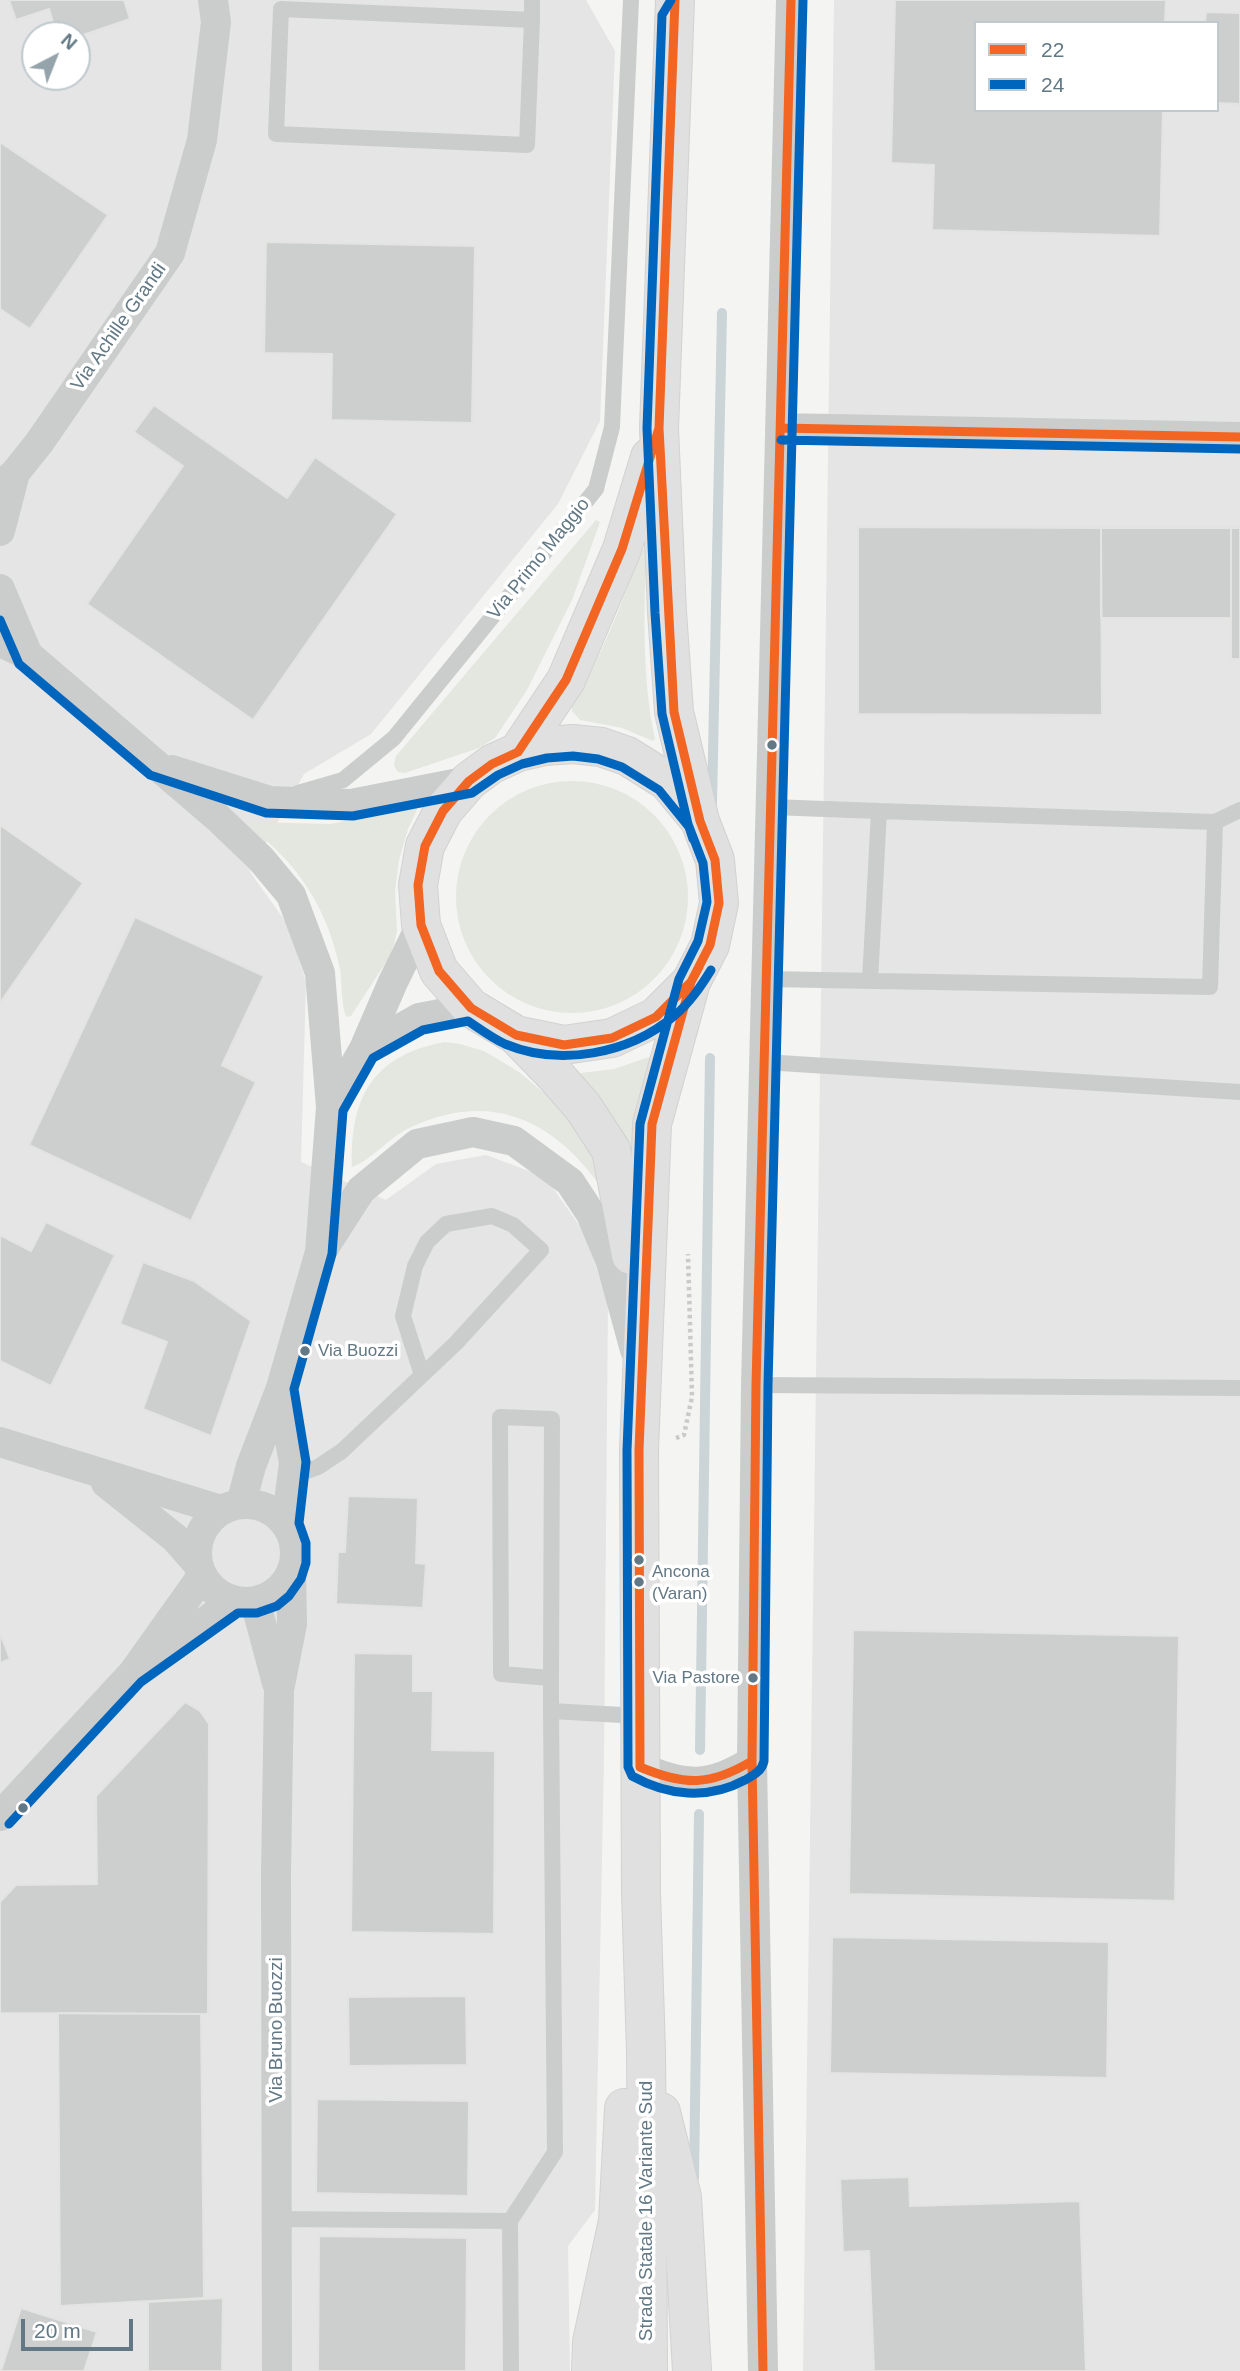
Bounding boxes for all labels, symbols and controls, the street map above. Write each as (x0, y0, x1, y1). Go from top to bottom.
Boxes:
north arrow (21, 21, 91, 91)
legend (974, 21, 1219, 112)
text: N (57, 29, 81, 54)
text: 22 (1041, 38, 1064, 61)
text: 24 (1041, 73, 1064, 96)
street label: Via Achille Grandi (66, 259, 172, 395)
street label: Via Primo Maggio (483, 494, 595, 624)
unlabelled marker (765, 738, 779, 752)
place label: Via Buozzi (318, 1341, 398, 1361)
marker: Via Buozzi (298, 1344, 312, 1358)
unlabelled marker (632, 1553, 646, 1567)
place label: Ancona (Varan) (652, 1562, 710, 1602)
marker: Ancona (Varan) (632, 1575, 646, 1589)
place label: Via Pastore (652, 1668, 740, 1688)
marker: Via Pastore (746, 1671, 760, 1685)
unlabelled marker (16, 1801, 30, 1815)
street label: Via Bruno Buozzi (266, 1957, 288, 2103)
street label: Strada Statale 16 Variante Sud (636, 2081, 658, 2341)
scale bar (24, 2304, 136, 2348)
text: 20 m (34, 2319, 81, 2342)

